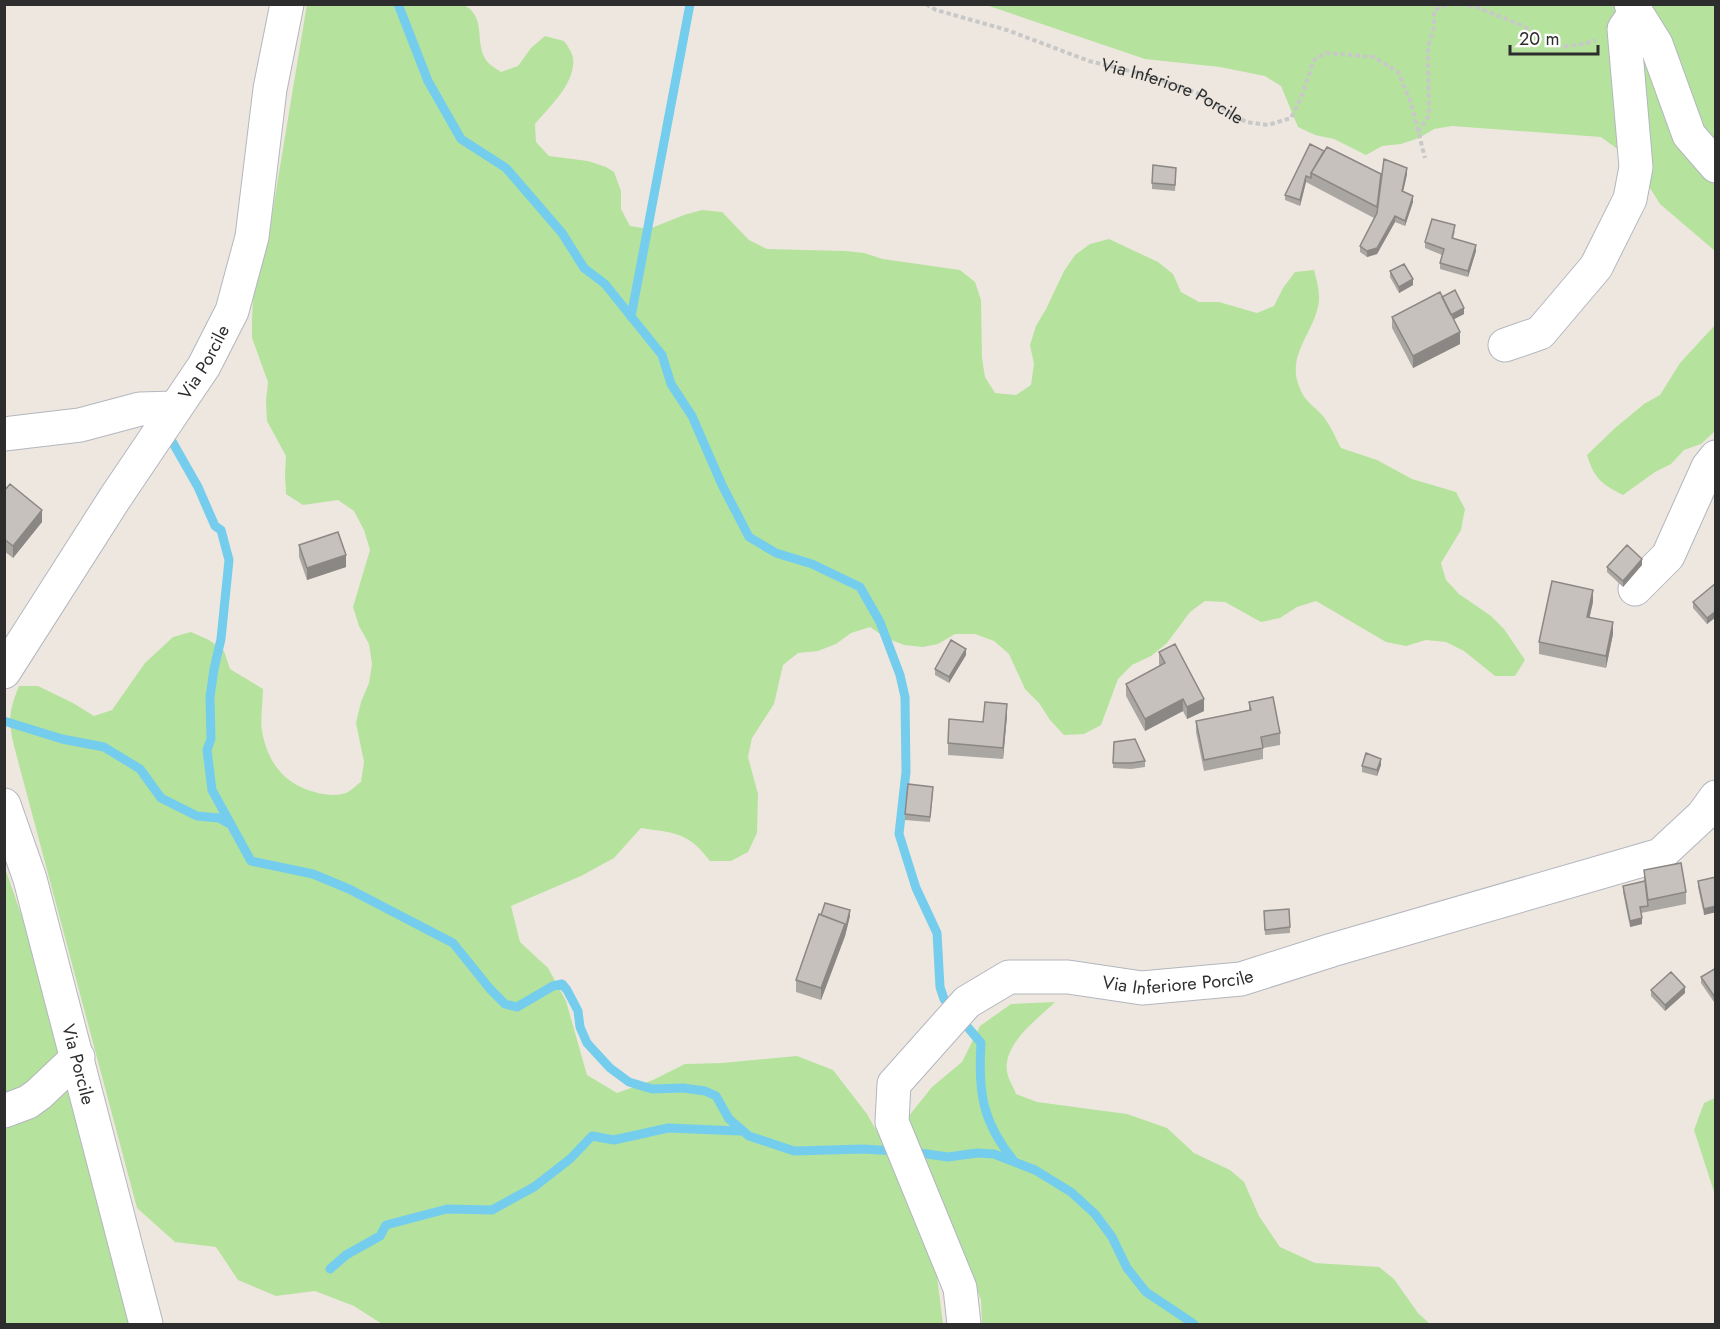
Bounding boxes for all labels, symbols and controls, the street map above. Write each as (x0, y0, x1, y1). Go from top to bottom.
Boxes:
scale bar (1510, 18, 1598, 56)
text: 20 m (1519, 26, 1559, 52)
street label: Via Inferiore Porcile (1098, 51, 1249, 131)
street label: Via Porcile (172, 320, 236, 405)
street label: Via Inferiore Porcile (1100, 963, 1257, 1002)
street label: Via Porcile (55, 1021, 101, 1108)

